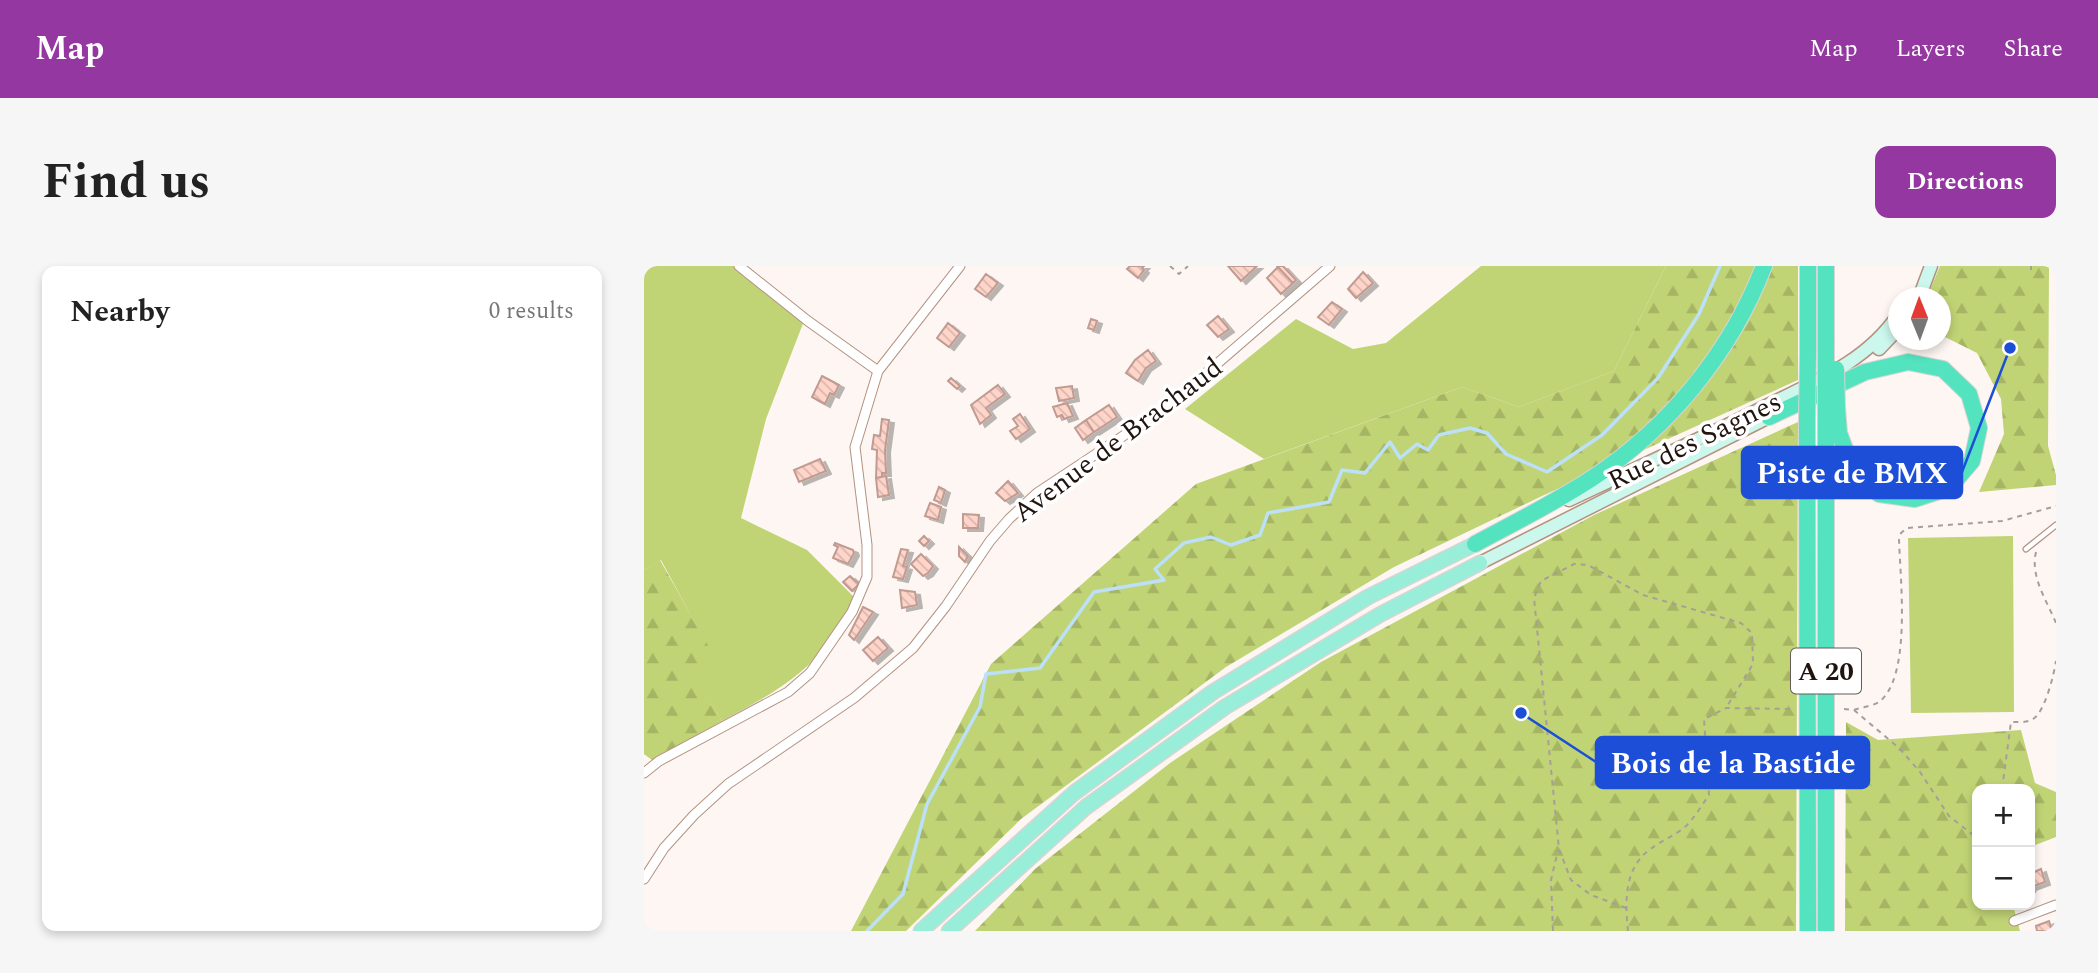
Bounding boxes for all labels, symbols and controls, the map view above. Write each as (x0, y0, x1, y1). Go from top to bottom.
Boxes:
text: Map (35, 24, 104, 74)
text: Map (1809, 31, 1858, 67)
text: Layers (1896, 31, 1966, 67)
text: Share (2004, 31, 2063, 67)
text: Find us (42, 145, 210, 220)
button: Directions (1875, 146, 2056, 218)
north arrow (1888, 287, 1951, 350)
text: Nearby (70, 289, 169, 335)
text: 0 results (489, 294, 574, 329)
street label: Avenue de Brachaud (1004, 347, 1232, 534)
street label: Rue des Sagnes (1600, 381, 1789, 502)
callout: Piste de BMX (1742, 447, 1962, 498)
text: Piste de BMX (1756, 451, 1948, 497)
road number: A 20 (1791, 648, 1861, 694)
callout: Bois de la Bastide (1596, 737, 1869, 788)
text: Bois de la Bastide (1610, 741, 1856, 787)
map controls (1972, 784, 2035, 910)
button: + (1972, 784, 2035, 847)
button: − (1972, 847, 2035, 910)

